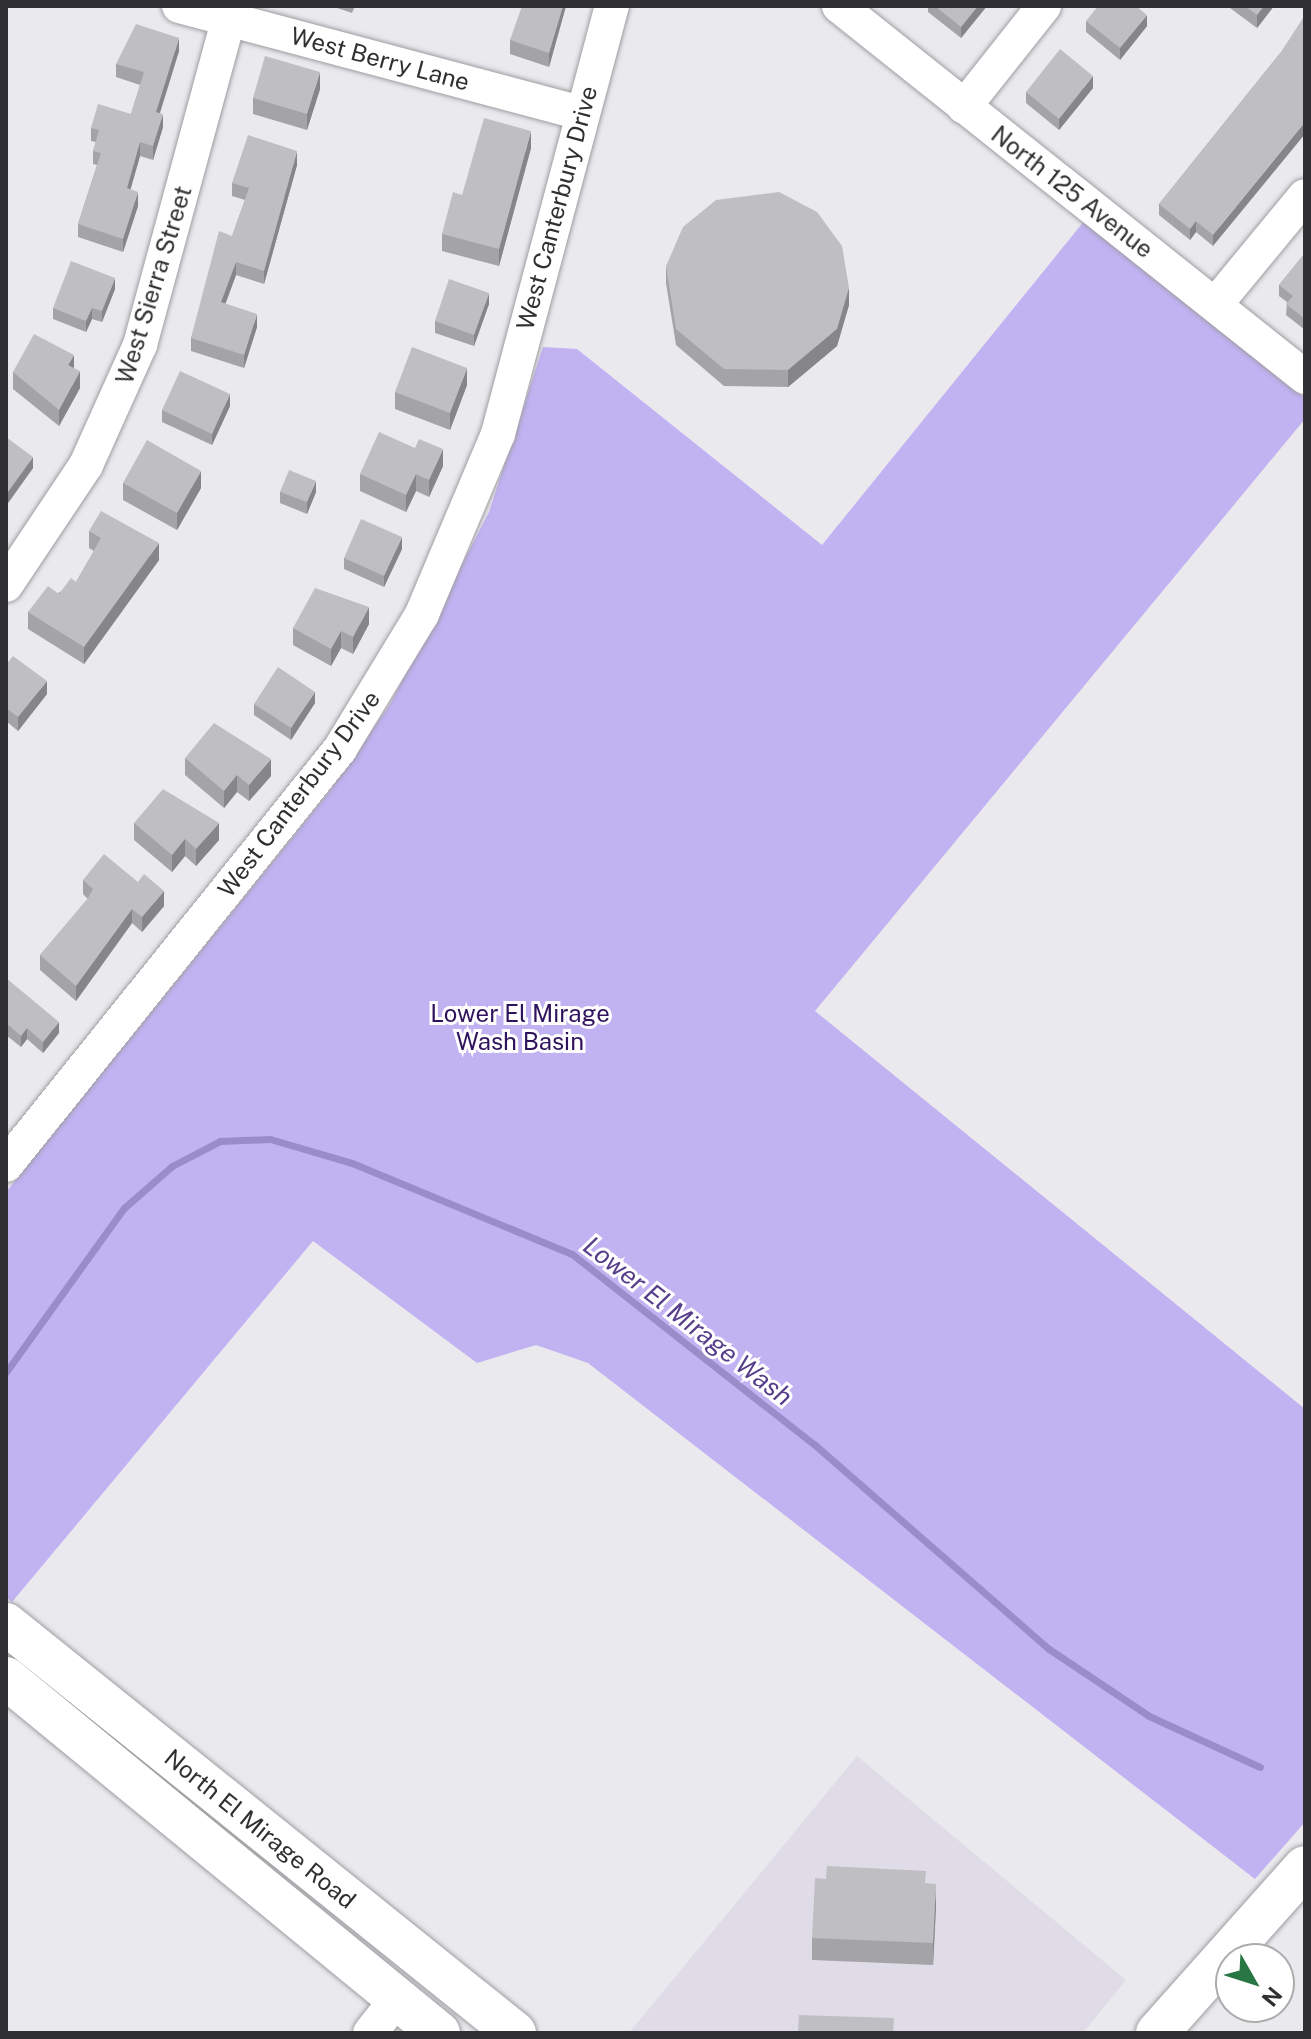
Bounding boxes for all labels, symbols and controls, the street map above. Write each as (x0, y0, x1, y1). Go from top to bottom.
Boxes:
street label: West Berry Lane (287, 21, 473, 97)
street label: West Canterbury Drive (511, 83, 603, 333)
street label: North 125 Avenue (985, 120, 1159, 264)
street label: West Sierra Street (110, 183, 198, 387)
street label: West Canterbury Drive (212, 685, 386, 903)
park label: Lower El Mirage Wash Basin (430, 1000, 610, 1056)
water label: Lower El Mirage Wash (577, 1229, 799, 1413)
street label: North El Mirage Road (159, 1743, 361, 1915)
north arrow (1215, 1943, 1295, 2023)
text: N (1257, 1982, 1288, 2012)

